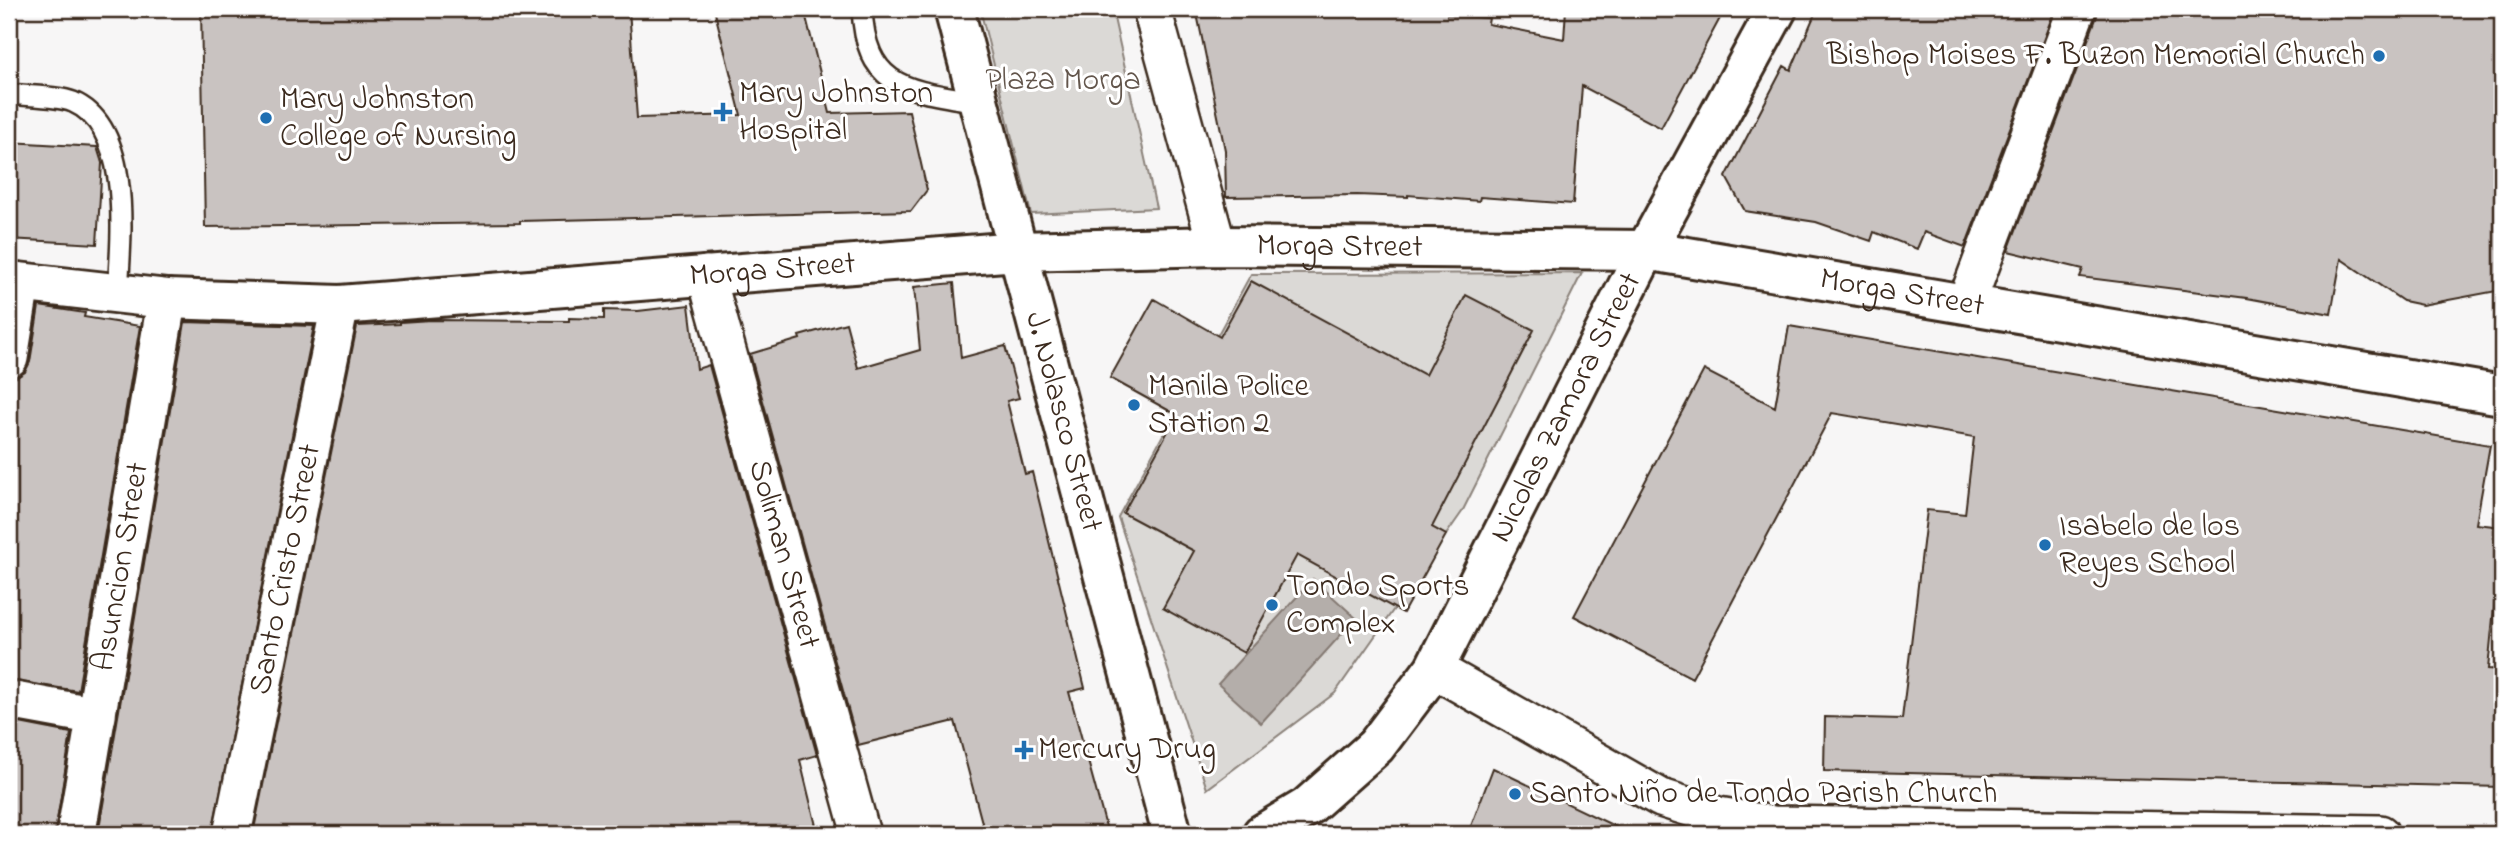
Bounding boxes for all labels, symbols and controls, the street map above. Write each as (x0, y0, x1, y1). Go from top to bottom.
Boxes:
place label: Bishop Moises F. Buzon Memorial Church (1826, 33, 2365, 80)
marker: Bishop Moises F. Buzon Memorial Church (2371, 48, 2387, 64)
park label: Plaza Morga (985, 58, 1141, 105)
place label: Mary Johnston Hospital (739, 71, 933, 155)
place label: Mary Johnston College of Nursing (280, 77, 517, 161)
marker: Mary Johnston Hospital (713, 102, 733, 122)
marker: Mary Johnston College of Nursing (258, 110, 274, 126)
street label: Morga Street (1256, 223, 1423, 271)
street label: Morga Street (688, 240, 858, 301)
street label: Morga Street (1816, 256, 1988, 330)
street label: Nicolas Zamora Street (1478, 264, 1654, 551)
street label: J. Nolasco Street (1011, 307, 1115, 537)
place label: Manila Police Station 2 (1148, 364, 1310, 448)
marker: Manila Police Station 2 (1126, 397, 1142, 413)
street label: Santo Cristo Street (238, 440, 335, 699)
street label: Soliman Street (735, 455, 832, 654)
street label: Asuncion Street (81, 459, 162, 675)
place label: Isabelo de los Reyes School (2059, 504, 2240, 588)
marker: Isabelo de los Reyes School (2037, 537, 2053, 553)
place label: Tondo Sports Complex (1286, 564, 1470, 648)
marker: Tondo Sports Complex (1264, 597, 1280, 613)
place label: Mercury Drug (1038, 727, 1216, 774)
marker: Mercury Drug (1016, 742, 1032, 758)
place label: Santo Niño de Tondo Parish Church (1529, 771, 1998, 818)
marker: Santo Niño de Tondo Parish Church (1507, 786, 1523, 802)

